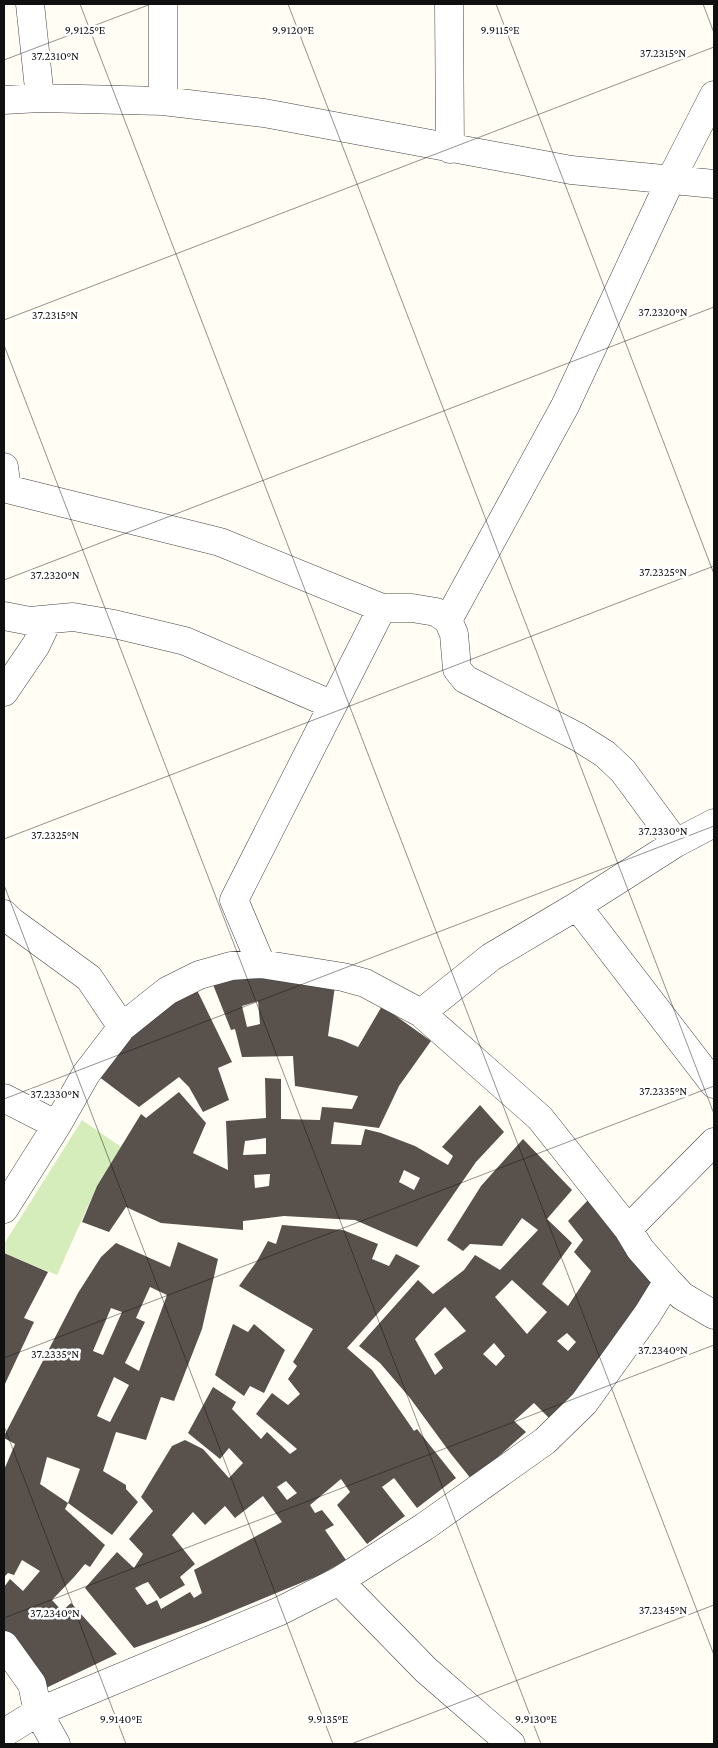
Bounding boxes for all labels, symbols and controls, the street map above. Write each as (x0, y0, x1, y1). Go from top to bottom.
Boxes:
text: 9.9125°E (65, 23, 106, 37)
text: 9.9120°E (272, 23, 314, 37)
text: 9.9115°E (481, 23, 520, 37)
text: 37.2315°N (640, 46, 686, 60)
text: 37.2310°N (31, 49, 79, 63)
text: 37.2320°N (638, 305, 688, 319)
text: 37.2315°N (32, 308, 78, 322)
text: 37.2325°N (639, 565, 687, 579)
text: 37.2320°N (30, 568, 80, 582)
text: 37.2330°N (638, 824, 688, 838)
text: 37.2325°N (31, 828, 79, 842)
text: 37.2335°N (639, 1084, 687, 1098)
text: 37.2330°N (30, 1087, 80, 1101)
text: 37.2340°N (638, 1343, 688, 1357)
text: 37.2335°N (31, 1347, 79, 1361)
text: 37.2345°N (639, 1603, 687, 1617)
text: 37.2340°N (30, 1606, 80, 1620)
text: 9.9140°E (100, 1712, 143, 1726)
text: 9.9135°E (308, 1712, 349, 1726)
text: 9.9130°E (515, 1712, 557, 1726)

